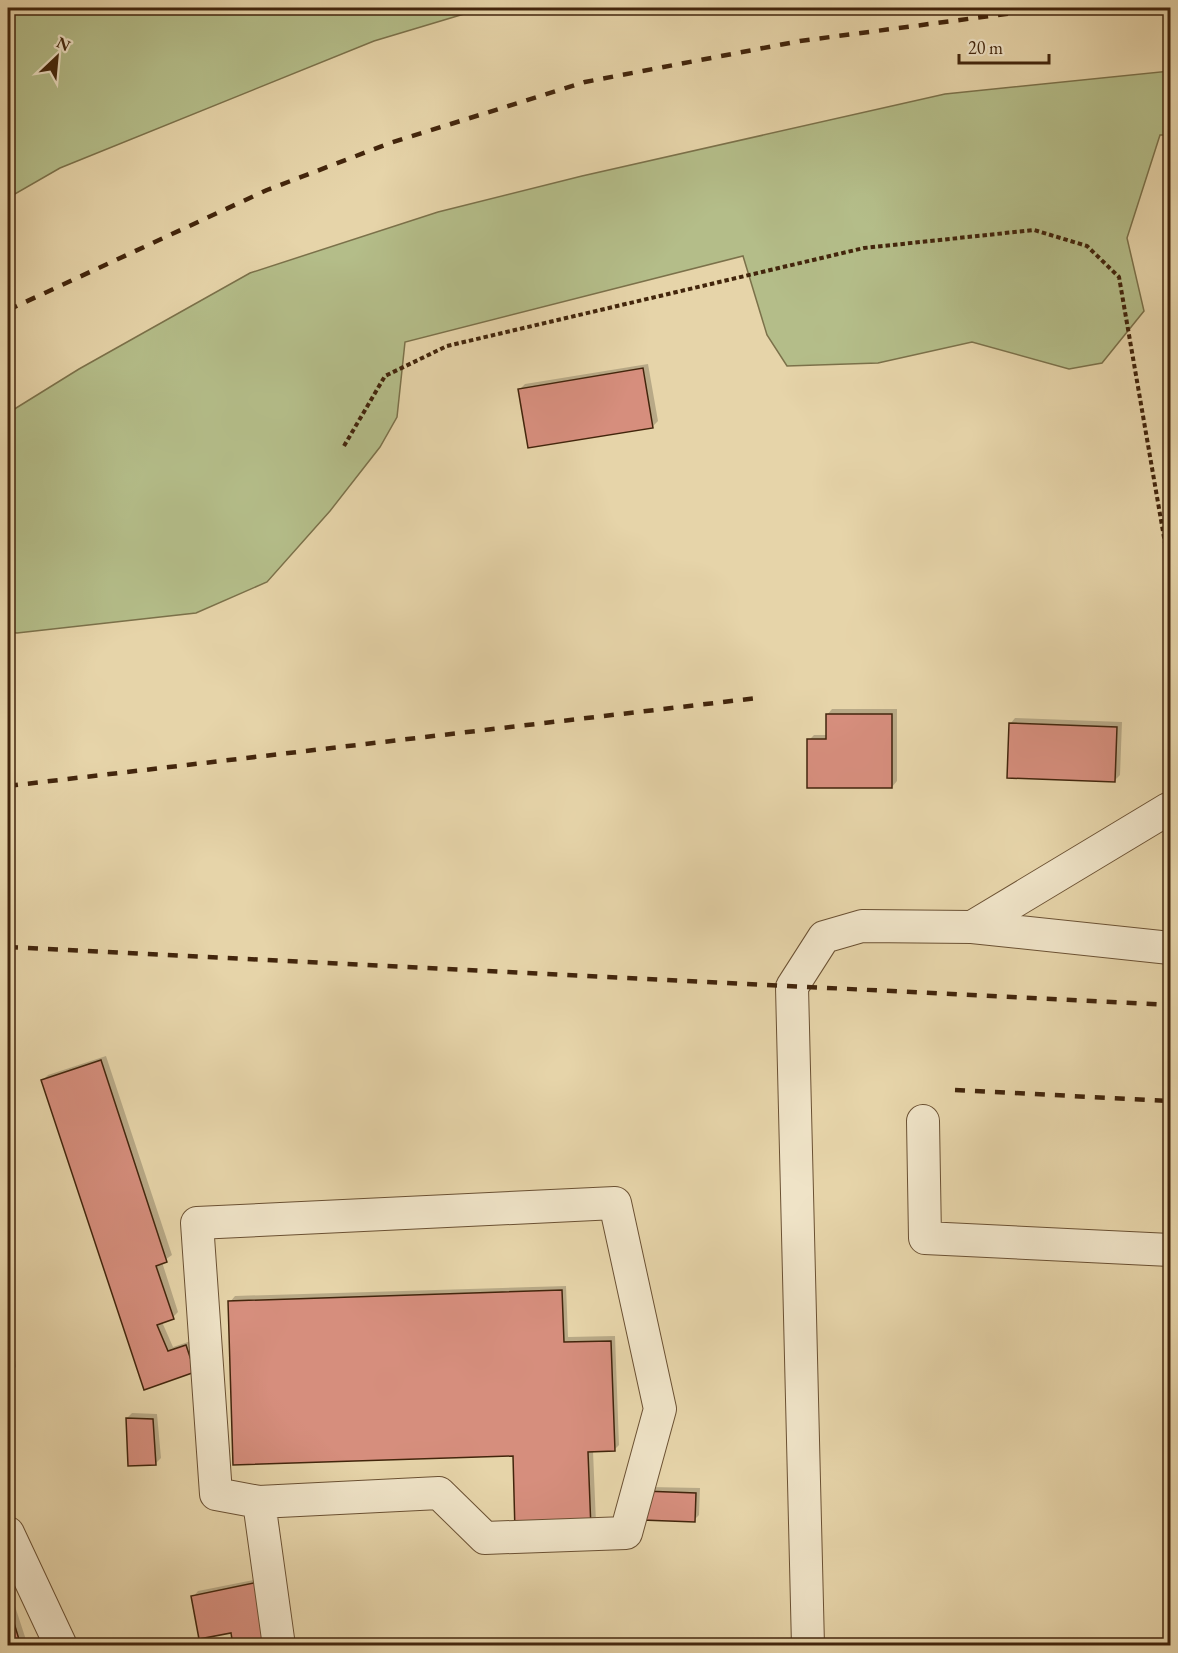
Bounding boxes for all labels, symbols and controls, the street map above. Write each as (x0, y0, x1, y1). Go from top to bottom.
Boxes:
north arrow (27, 27, 87, 87)
scale bar (959, 27, 1049, 65)
text: N (53, 32, 74, 56)
text: 20 m (968, 36, 1003, 59)

